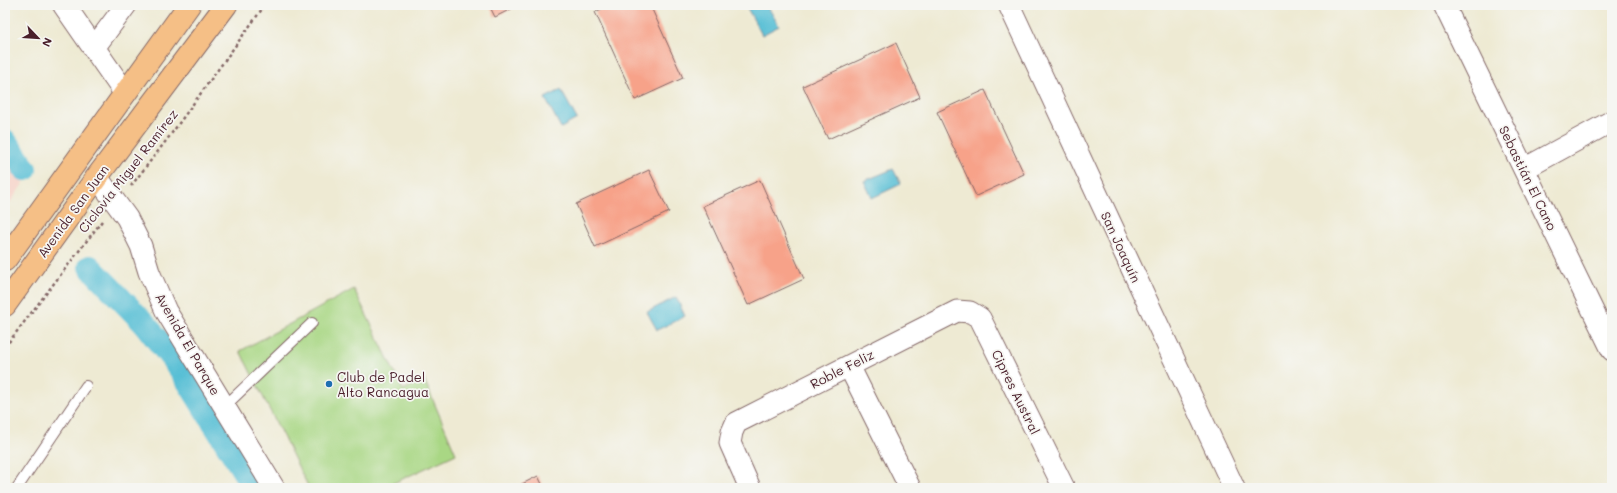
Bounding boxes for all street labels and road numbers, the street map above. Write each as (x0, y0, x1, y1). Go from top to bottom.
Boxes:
street label: Ciclovía Miguel Ramírez (74, 105, 181, 236)
street label: Sebastián El Cano (1496, 123, 1561, 233)
street label: Avenida San Juan (33, 161, 112, 260)
street label: San Joaquín (1098, 209, 1145, 285)
street label: Avenida El Parque (152, 290, 225, 398)
street label: Roble Feliz (807, 345, 877, 392)
street label: Cipres Austral (989, 347, 1044, 437)

